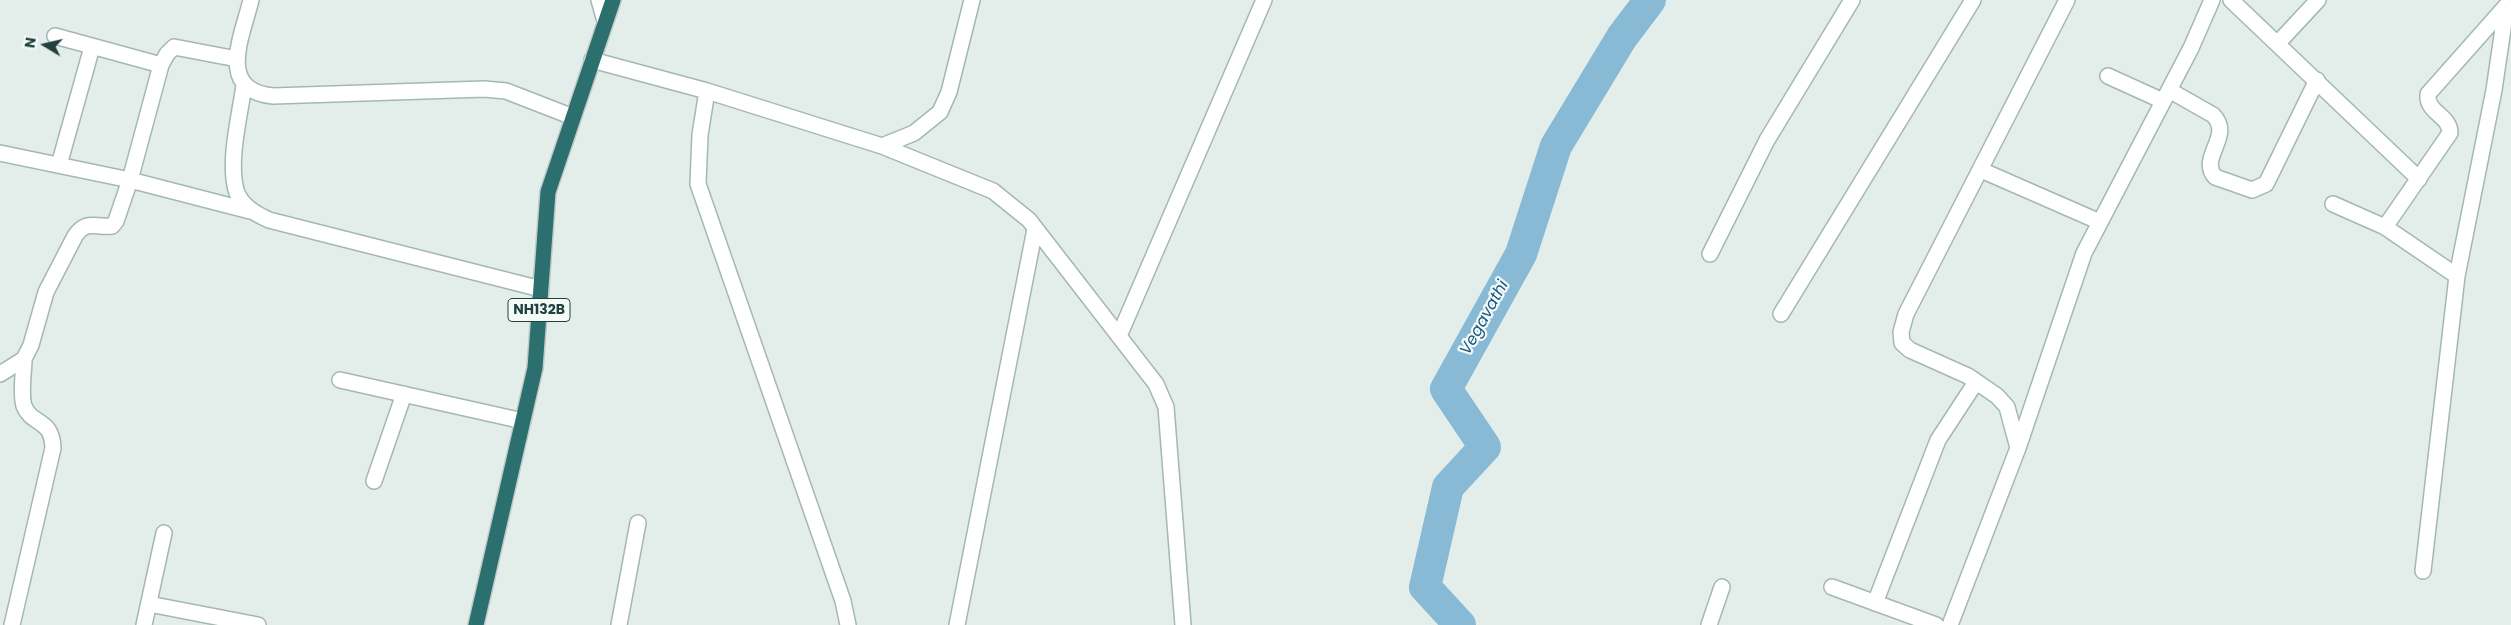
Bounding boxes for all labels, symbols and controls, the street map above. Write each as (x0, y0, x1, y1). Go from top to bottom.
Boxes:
north arrow (20, 20, 70, 70)
text: N (19, 36, 41, 49)
water label: Vegavathi (1457, 277, 1513, 359)
road number: NH132B (508, 298, 570, 322)

